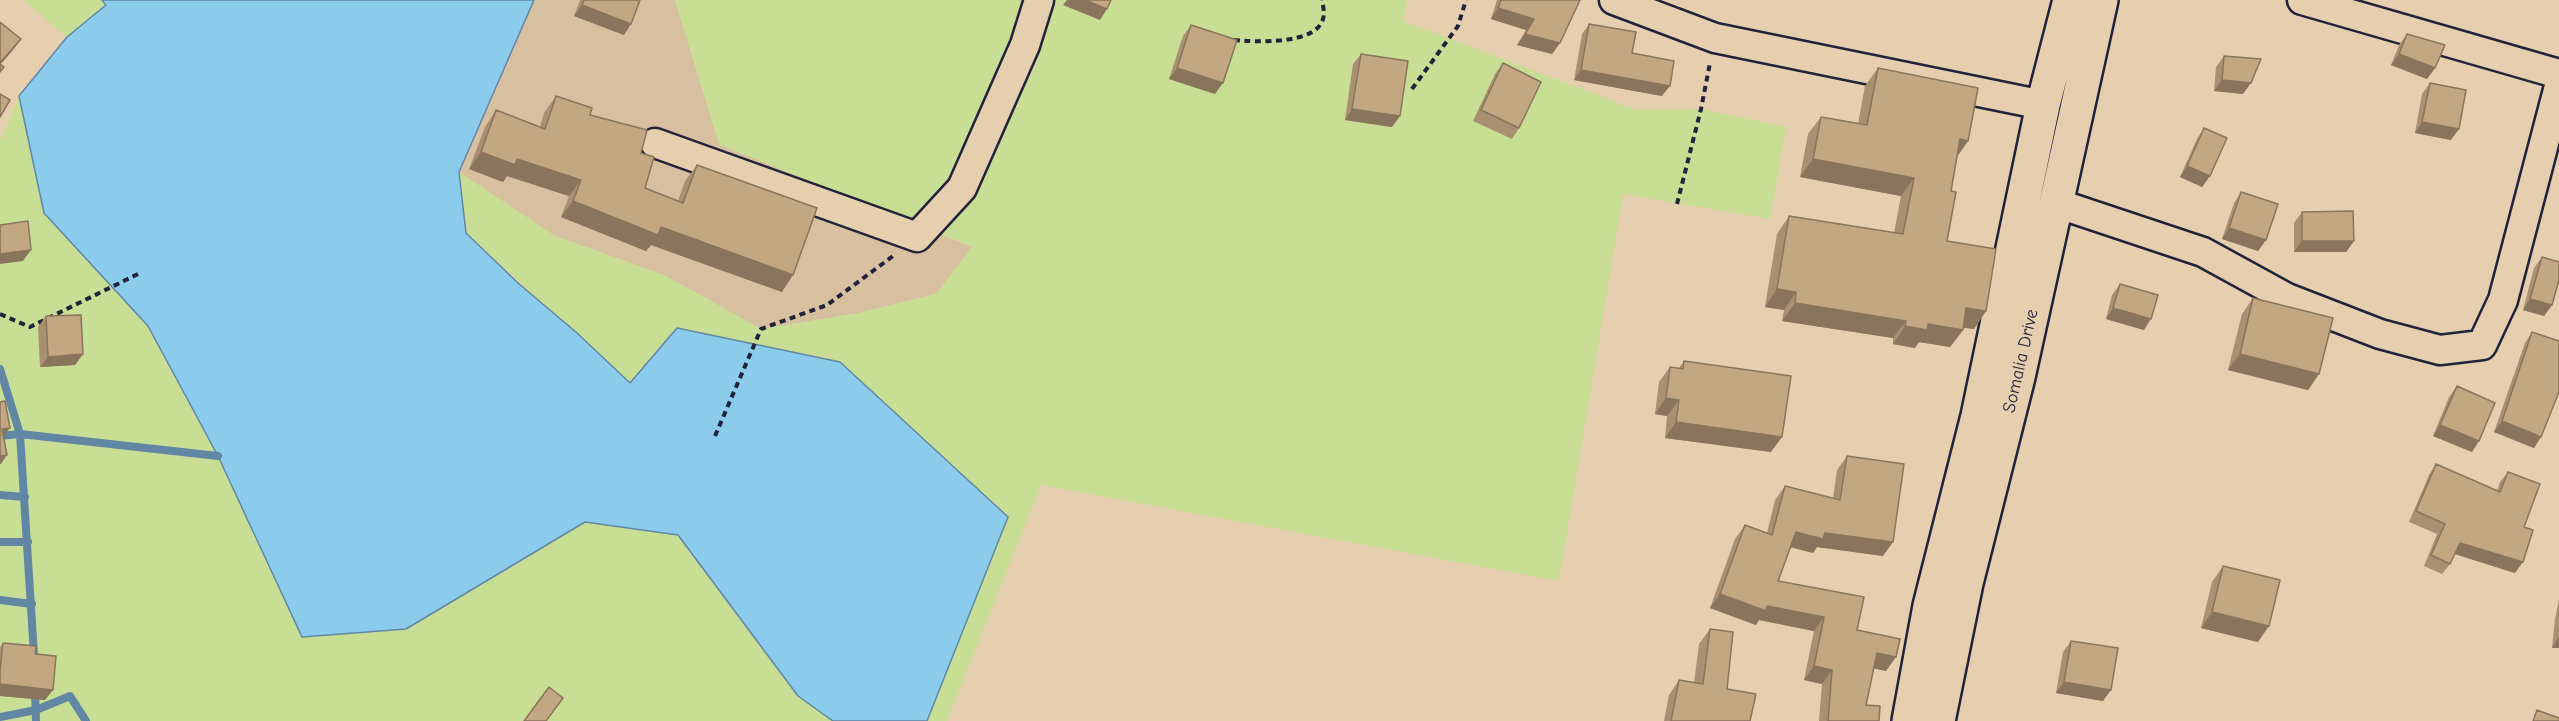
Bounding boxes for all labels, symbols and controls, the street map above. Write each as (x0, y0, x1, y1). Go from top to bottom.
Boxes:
street label: Somalia Drive (1999, 307, 2043, 415)

